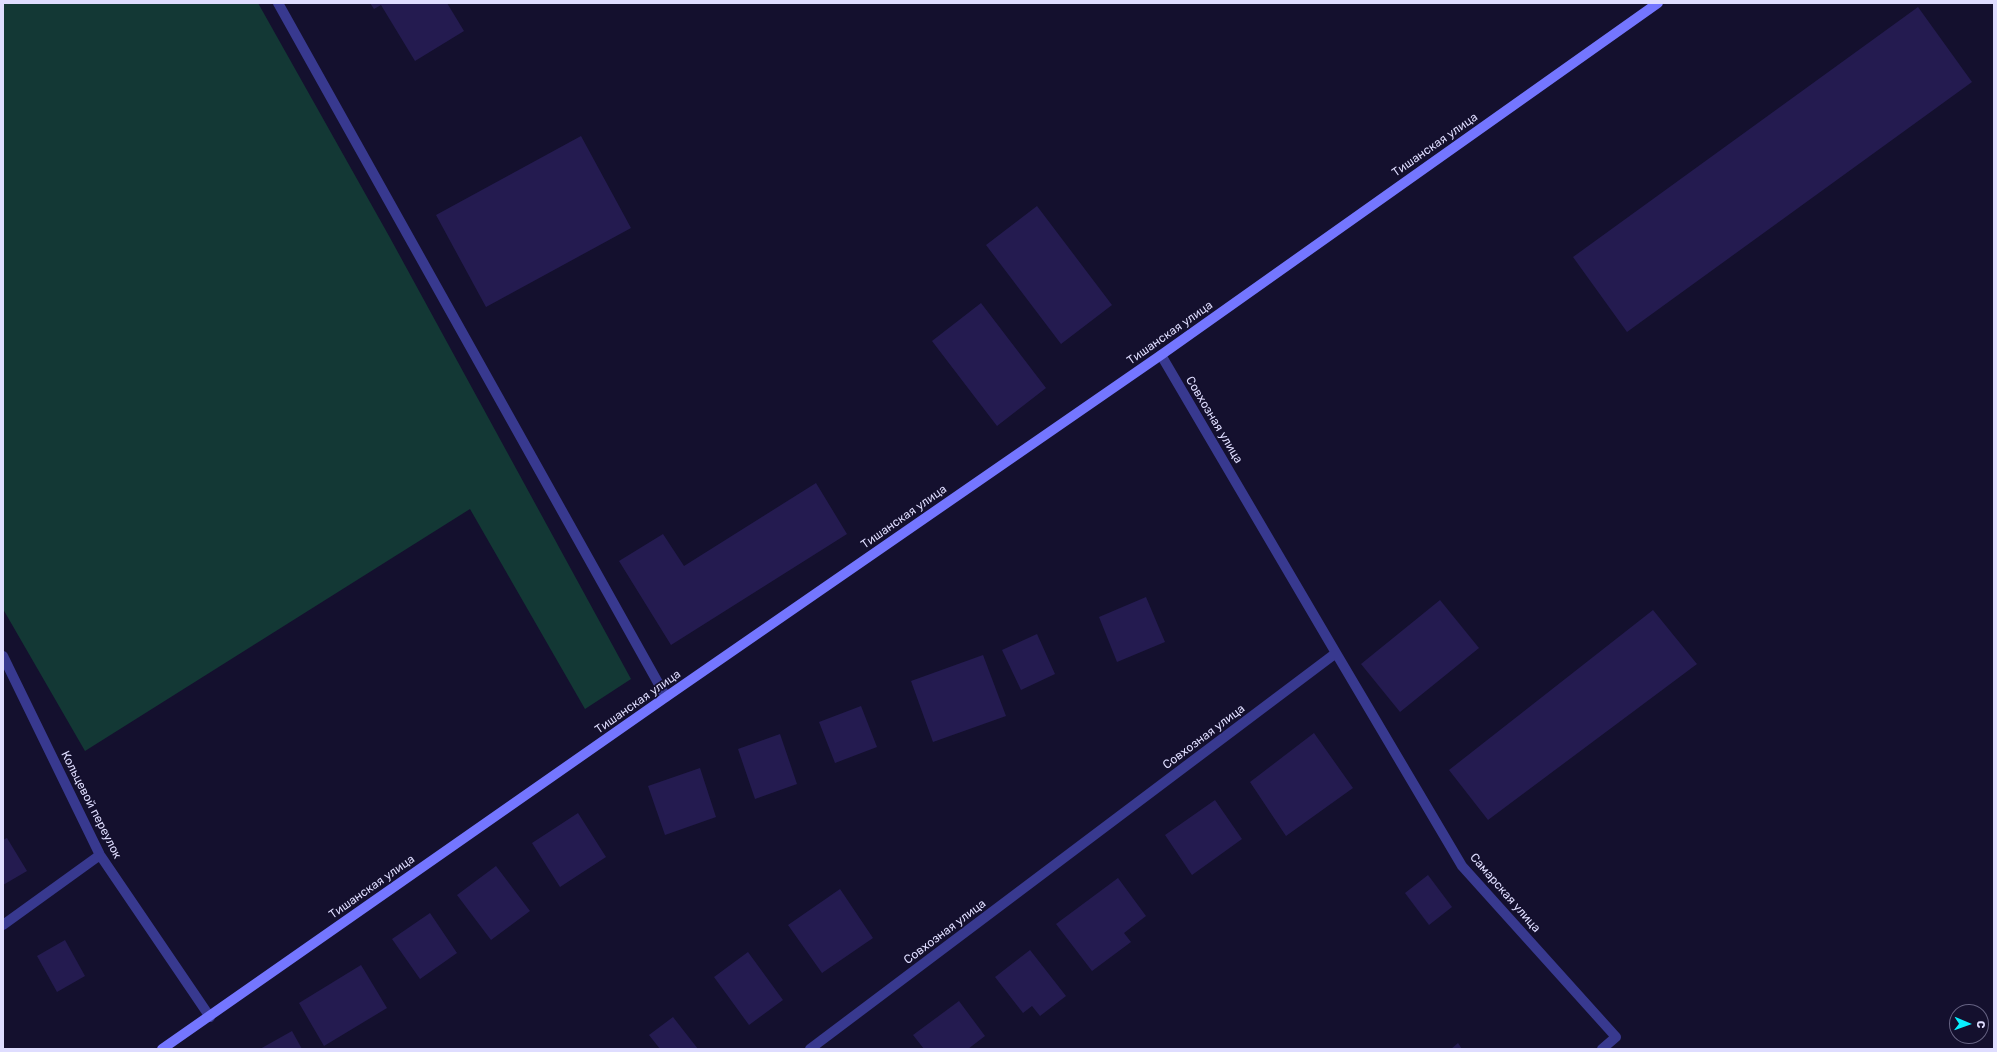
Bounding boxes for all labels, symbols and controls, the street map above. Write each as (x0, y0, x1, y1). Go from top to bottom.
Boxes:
street label: Тишанская улица (1389, 110, 1481, 180)
street label: Тишанская улица (1124, 298, 1216, 368)
street label: Совхозная улица (1182, 374, 1246, 466)
street label: Тишанская улица (858, 482, 950, 552)
street label: Тишанская улица (592, 667, 684, 737)
street label: Совхозная улица (1160, 701, 1248, 773)
street label: Кольцевой переулок (58, 749, 124, 861)
street label: Самарская улица (1467, 850, 1543, 936)
street label: Тишанская улица (326, 852, 418, 922)
street label: Совхозная улица (901, 896, 989, 968)
north arrow (1949, 1004, 1989, 1044)
text: С (1974, 1020, 1987, 1028)

